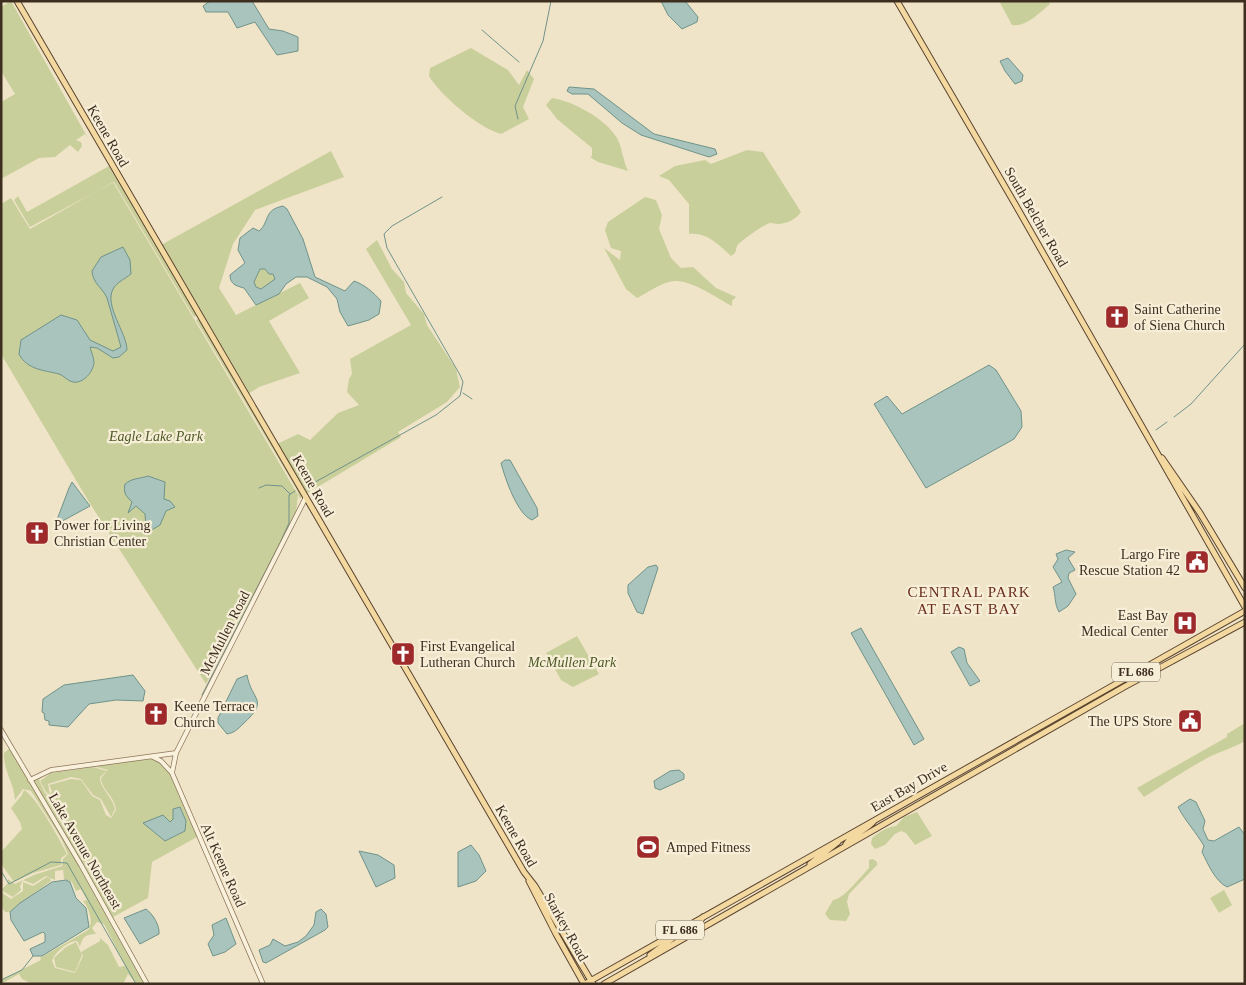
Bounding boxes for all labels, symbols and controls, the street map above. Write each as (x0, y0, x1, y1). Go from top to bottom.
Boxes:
street label: Keene Road (84, 102, 132, 170)
street label: South Belcher Road (1001, 164, 1071, 270)
place label: Saint Catherine of Siena Church (1134, 302, 1225, 333)
church icon: Saint Catherine of Siena Church (1104, 304, 1130, 330)
park label: Eagle Lake Park (108, 429, 204, 444)
street label: Keene Road (289, 452, 337, 520)
place label: Power for Living Christian Center (54, 518, 150, 549)
church icon: Power for Living Christian Center (24, 520, 50, 546)
place label: Largo Fire Rescue Station 42 (1079, 547, 1180, 578)
public building icon: Largo Fire Rescue Station 42 (1184, 549, 1210, 575)
district label: CENTRAL PARK AT EAST BAY (908, 584, 1031, 617)
street label: McMullen Road (197, 589, 253, 677)
place label: East Bay Medical Center (1081, 608, 1168, 639)
hospital icon: East Bay Medical Center (1172, 610, 1198, 636)
place label: First Evangelical Lutheran Church (420, 639, 515, 670)
church icon: First Evangelical Lutheran Church (390, 641, 416, 667)
park label: McMullen Park (527, 655, 617, 670)
road number: FL 686 (1112, 662, 1160, 682)
place label: Keene Terrace Church (174, 699, 255, 730)
church icon: Keene Terrace Church (143, 701, 169, 727)
public building icon: The UPS Store (1177, 708, 1203, 734)
place label: The UPS Store (1088, 714, 1172, 729)
street label: East Bay Drive (868, 759, 950, 815)
street label: Lake Avenue Northeast (46, 790, 124, 912)
street label: Keene Road (492, 802, 540, 870)
street label: Alt Keene Road (198, 821, 248, 909)
sports icon: Amped Fitness (635, 834, 661, 860)
place label: Amped Fitness (666, 840, 750, 855)
street label: Starkey Road (541, 890, 591, 964)
road number: FL 686 (656, 920, 704, 940)

